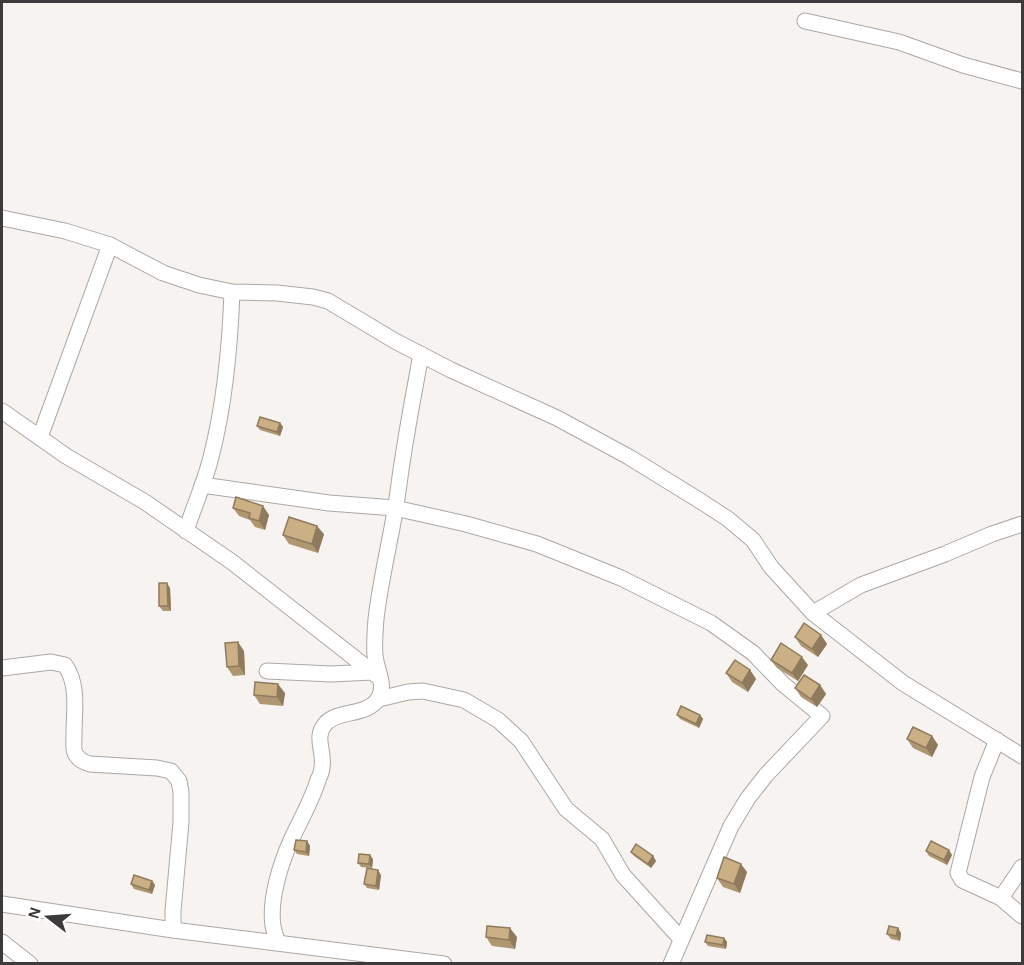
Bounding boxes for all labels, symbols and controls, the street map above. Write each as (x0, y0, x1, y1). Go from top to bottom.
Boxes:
north arrow (18, 887, 78, 947)
text: N (25, 905, 44, 921)

